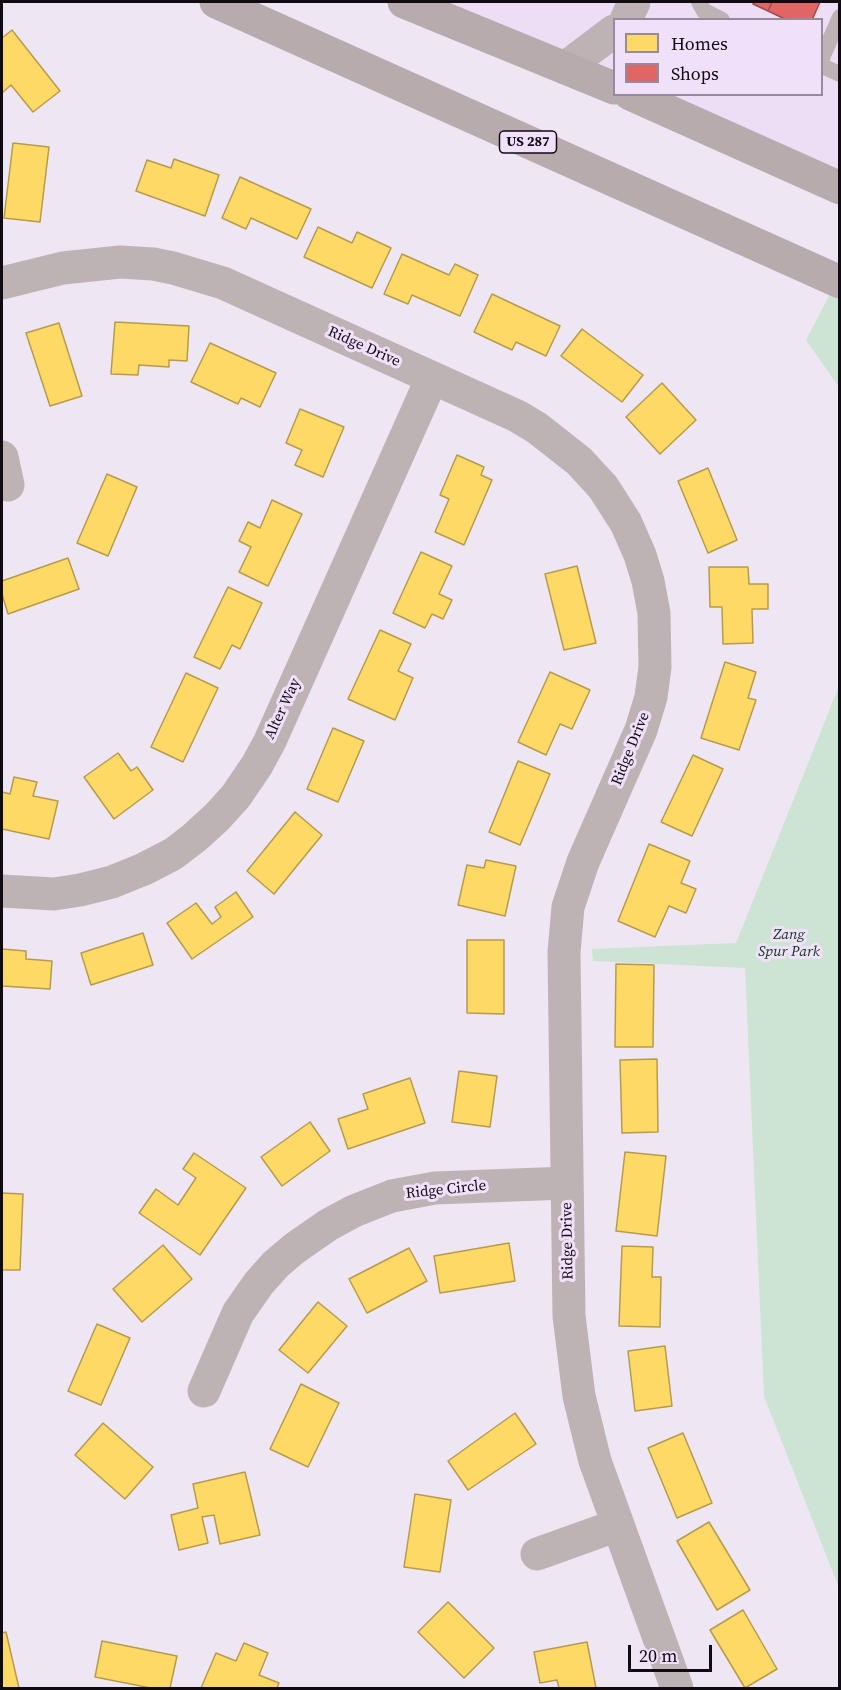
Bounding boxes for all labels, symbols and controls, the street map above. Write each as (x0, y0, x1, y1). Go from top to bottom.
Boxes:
legend (613, 18, 823, 96)
text: Homes (671, 31, 728, 56)
text: Shops (671, 61, 719, 86)
road number: US 287 (500, 131, 556, 153)
street label: Ridge Drive (325, 323, 403, 371)
street label: Alter Way (261, 676, 305, 742)
street label: Ridge Drive (608, 710, 654, 788)
park label: Zang Spur Park (758, 926, 820, 961)
street label: Ridge Circle (405, 1177, 487, 1203)
street label: Ridge Drive (558, 1202, 578, 1280)
scale bar (631, 1633, 715, 1671)
text: 20 m (639, 1643, 677, 1668)

